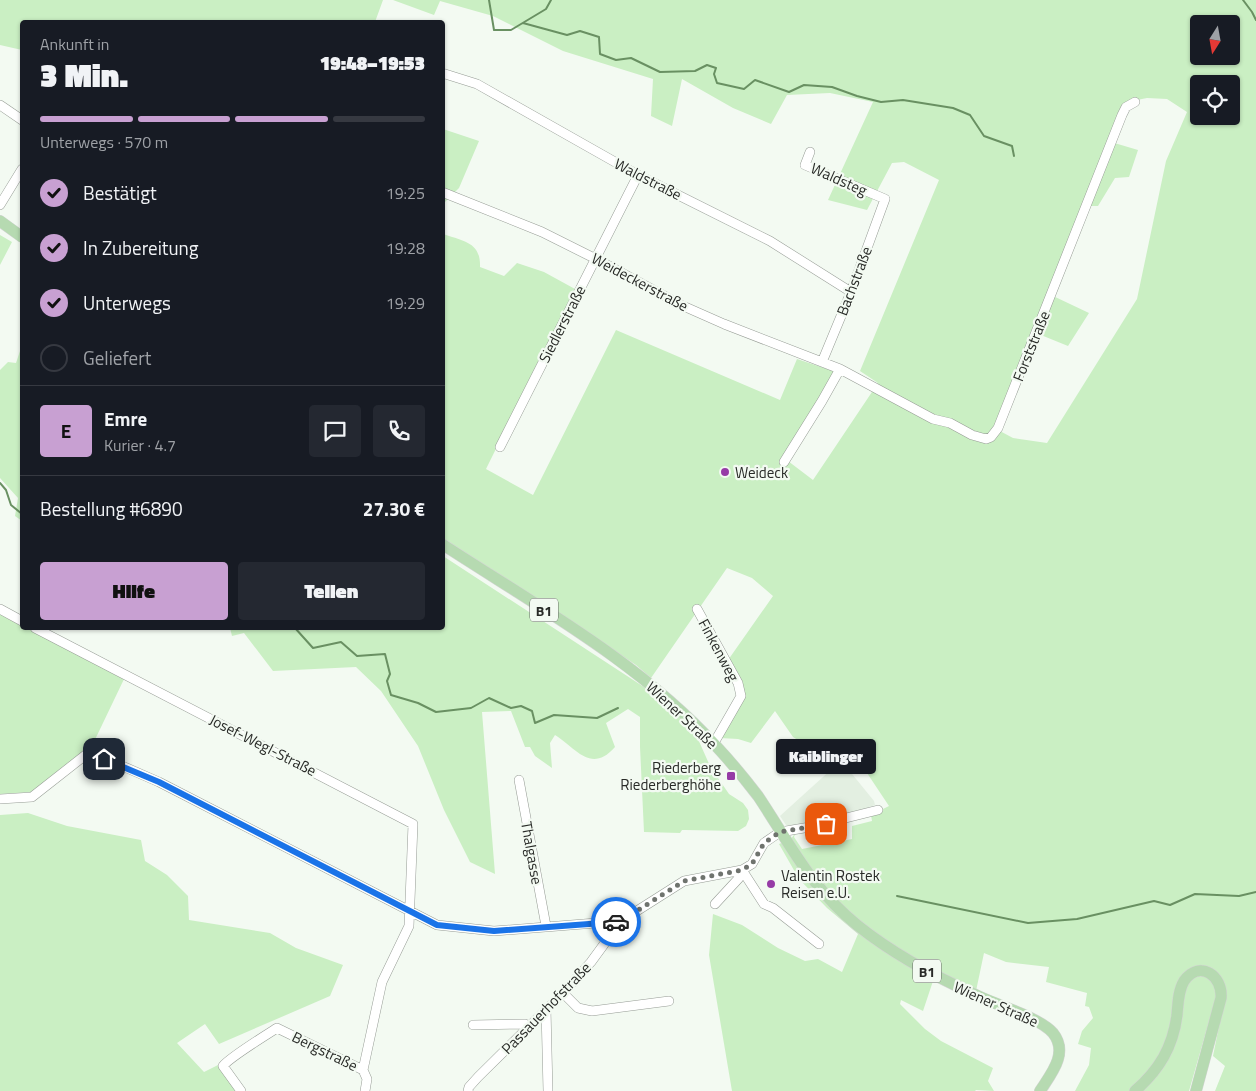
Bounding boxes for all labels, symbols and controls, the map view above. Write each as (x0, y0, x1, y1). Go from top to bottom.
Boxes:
north arrow (1190, 15, 1240, 65)
map controls (1190, 15, 1240, 125)
text: Ankunft in (40, 32, 109, 56)
text: 19:48–19:53 (320, 48, 425, 77)
text: 3 Min. (40, 51, 128, 99)
button: locate (1190, 75, 1240, 125)
text: Unterwegs · 570 m (40, 130, 168, 154)
street label: Waldstraße (610, 152, 686, 206)
street label: Waldsteg (807, 156, 871, 202)
text: Bestätigt (83, 178, 157, 207)
icon: check (40, 179, 68, 207)
text: 19:25 (386, 181, 425, 205)
text: In Zubereitung (83, 233, 199, 262)
icon: check (40, 234, 68, 262)
text: 19:28 (386, 236, 425, 260)
street label: Bachstraße (830, 243, 878, 319)
street label: Weideckerstraße (587, 247, 693, 317)
street label: Siedlerstraße (533, 281, 591, 367)
text: Unterwegs (83, 288, 171, 317)
icon: check (40, 289, 68, 317)
text: 19:29 (386, 291, 425, 315)
street label: Forststraße (1006, 307, 1056, 385)
text: Geliefert (83, 343, 151, 372)
text: Emre (104, 404, 147, 433)
button: chat (309, 405, 361, 457)
button: phone (373, 405, 425, 457)
text: E (61, 416, 71, 445)
text: Kurier · 4.7 (104, 433, 176, 457)
place label: Weideck (735, 461, 788, 484)
marker: Weideck (719, 466, 731, 478)
text: Bestellung #6890 (40, 494, 183, 523)
text: 27.30 € (363, 494, 425, 523)
button: Hilfe (40, 562, 228, 620)
button: Teilen (238, 562, 425, 620)
road number: B1 (530, 598, 558, 622)
street label: Finkenweg (693, 614, 745, 686)
street label: Wiener Straße (641, 676, 723, 754)
street label: Josef-Wegl-Straße (205, 708, 321, 782)
pin (83, 738, 125, 780)
callout: Kaiblinger (776, 739, 876, 774)
text: Kaiblinger (789, 744, 863, 768)
icon: home (90, 745, 118, 773)
place label: Riederberg Riederberghöhe (620, 756, 721, 796)
marker: Riederberg Riederberghöhe (725, 770, 737, 782)
pin (805, 803, 847, 845)
icon: bag (812, 810, 840, 838)
street label: Thalgasse (515, 820, 549, 886)
place label: Valentin Rostek Reisen e.U. (781, 864, 880, 904)
marker: Valentin Rostek Reisen e.U. (765, 878, 777, 890)
courier (591, 897, 641, 947)
icon: car (602, 908, 630, 936)
street label: Passauerhofstraße (496, 957, 596, 1059)
road number: B1 (913, 959, 941, 982)
street label: Wiener Straße (950, 975, 1042, 1033)
street label: Bergstraße (288, 1025, 362, 1077)

